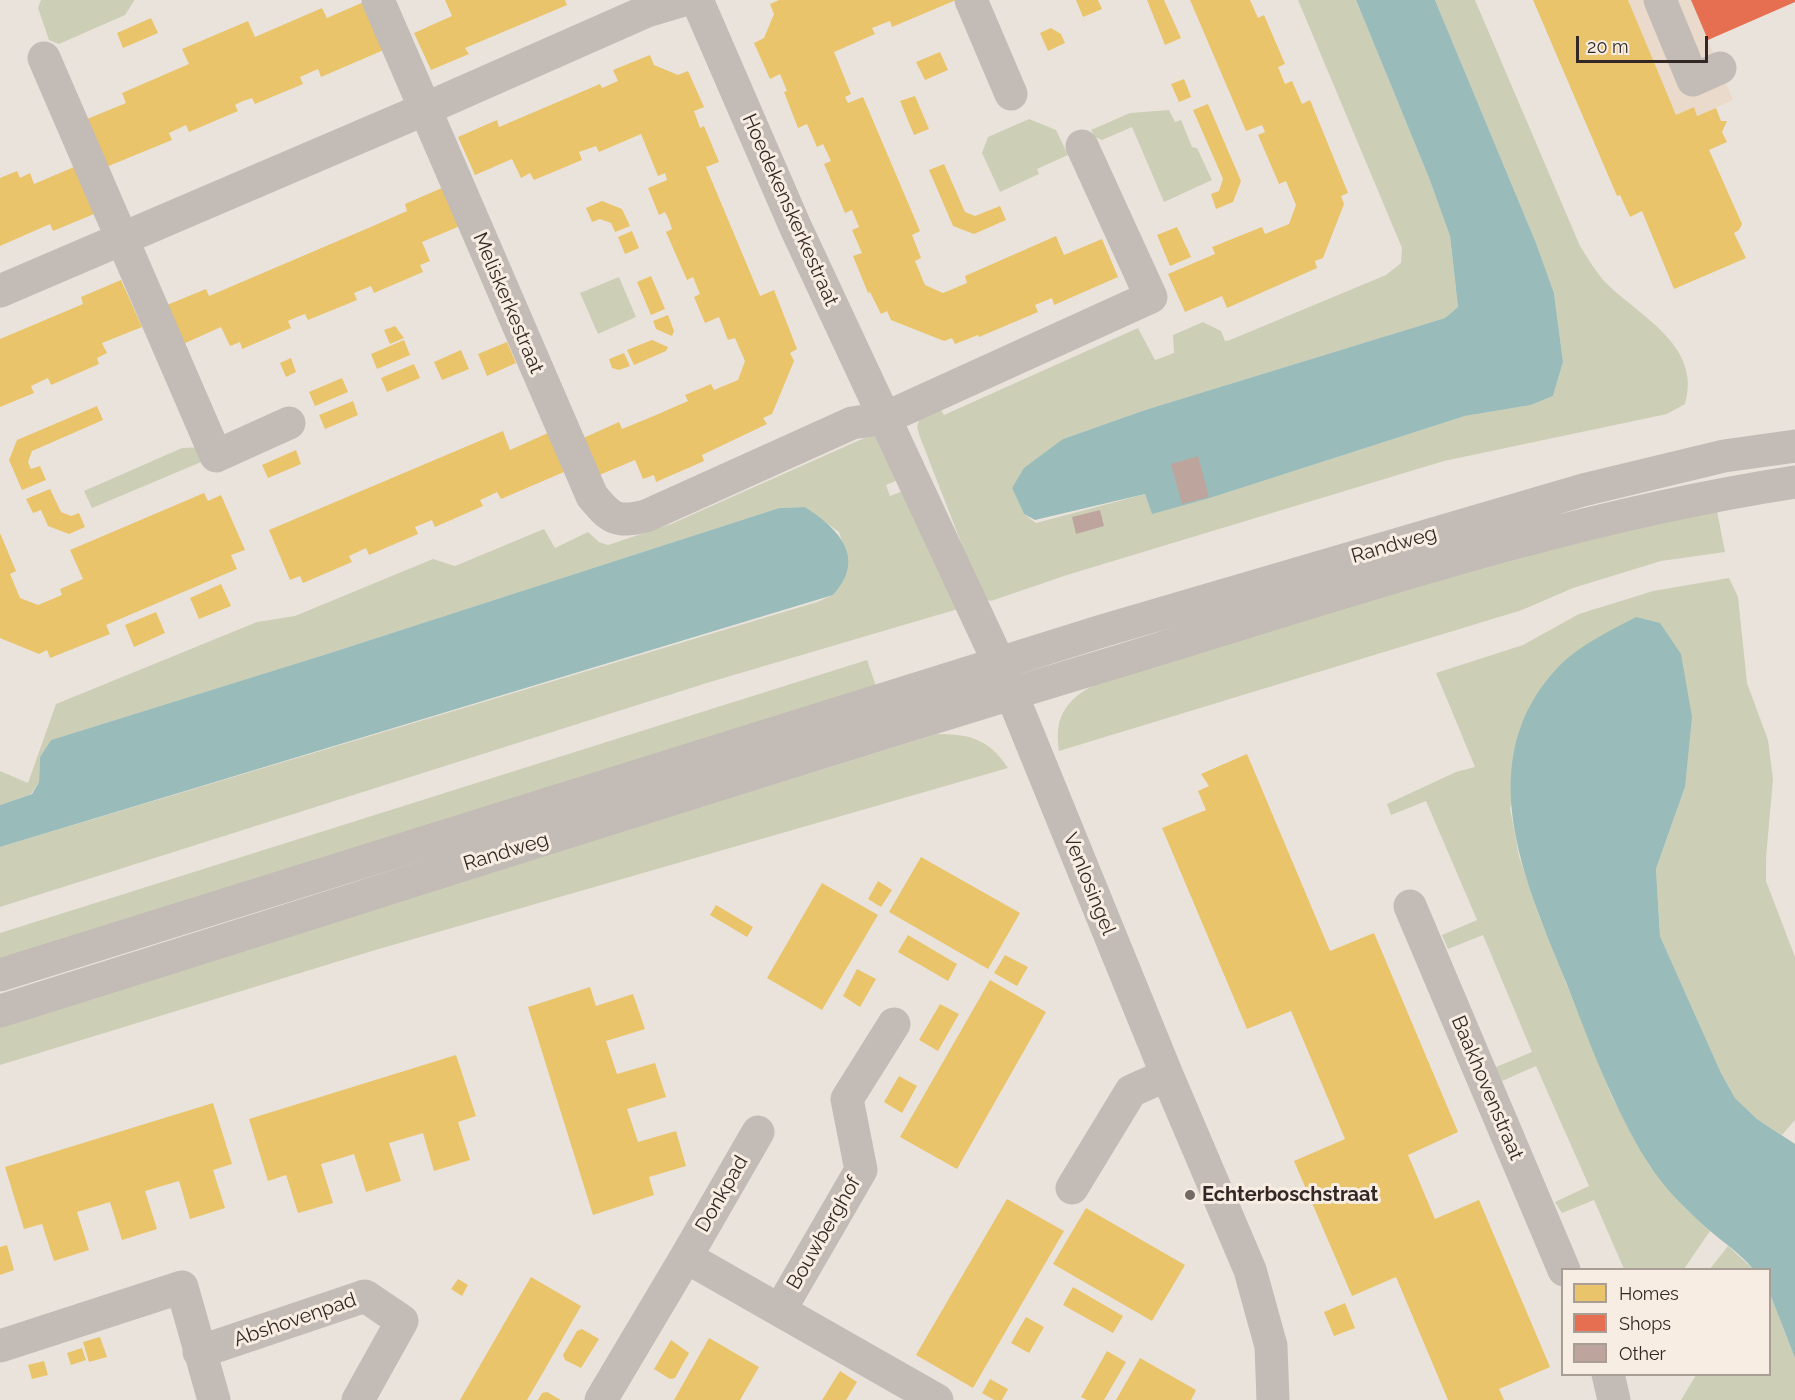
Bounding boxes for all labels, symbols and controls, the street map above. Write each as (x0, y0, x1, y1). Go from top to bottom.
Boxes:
scale bar (1579, 24, 1711, 62)
text: 20 m (1587, 36, 1629, 57)
street label: Hoedekenskerkestraat (737, 110, 843, 310)
street label: Meliskerkestraat (467, 229, 549, 377)
street label: Randweg (1348, 521, 1440, 569)
street label: Randweg (460, 828, 552, 876)
street label: Venlosingel (1058, 829, 1120, 939)
street label: Baakhovenstraat (1446, 1012, 1528, 1164)
street label: Donkpad (691, 1152, 753, 1236)
street label: Bouwberghof (782, 1172, 866, 1294)
place label: Echterboschstraat (1202, 1183, 1378, 1207)
marker: Echterboschstraat (1183, 1188, 1197, 1202)
legend (1561, 1268, 1771, 1376)
text: Homes (1619, 1283, 1679, 1304)
street label: Abshovenpad (231, 1288, 359, 1352)
text: Shops (1619, 1313, 1671, 1334)
text: Other (1619, 1343, 1666, 1364)

